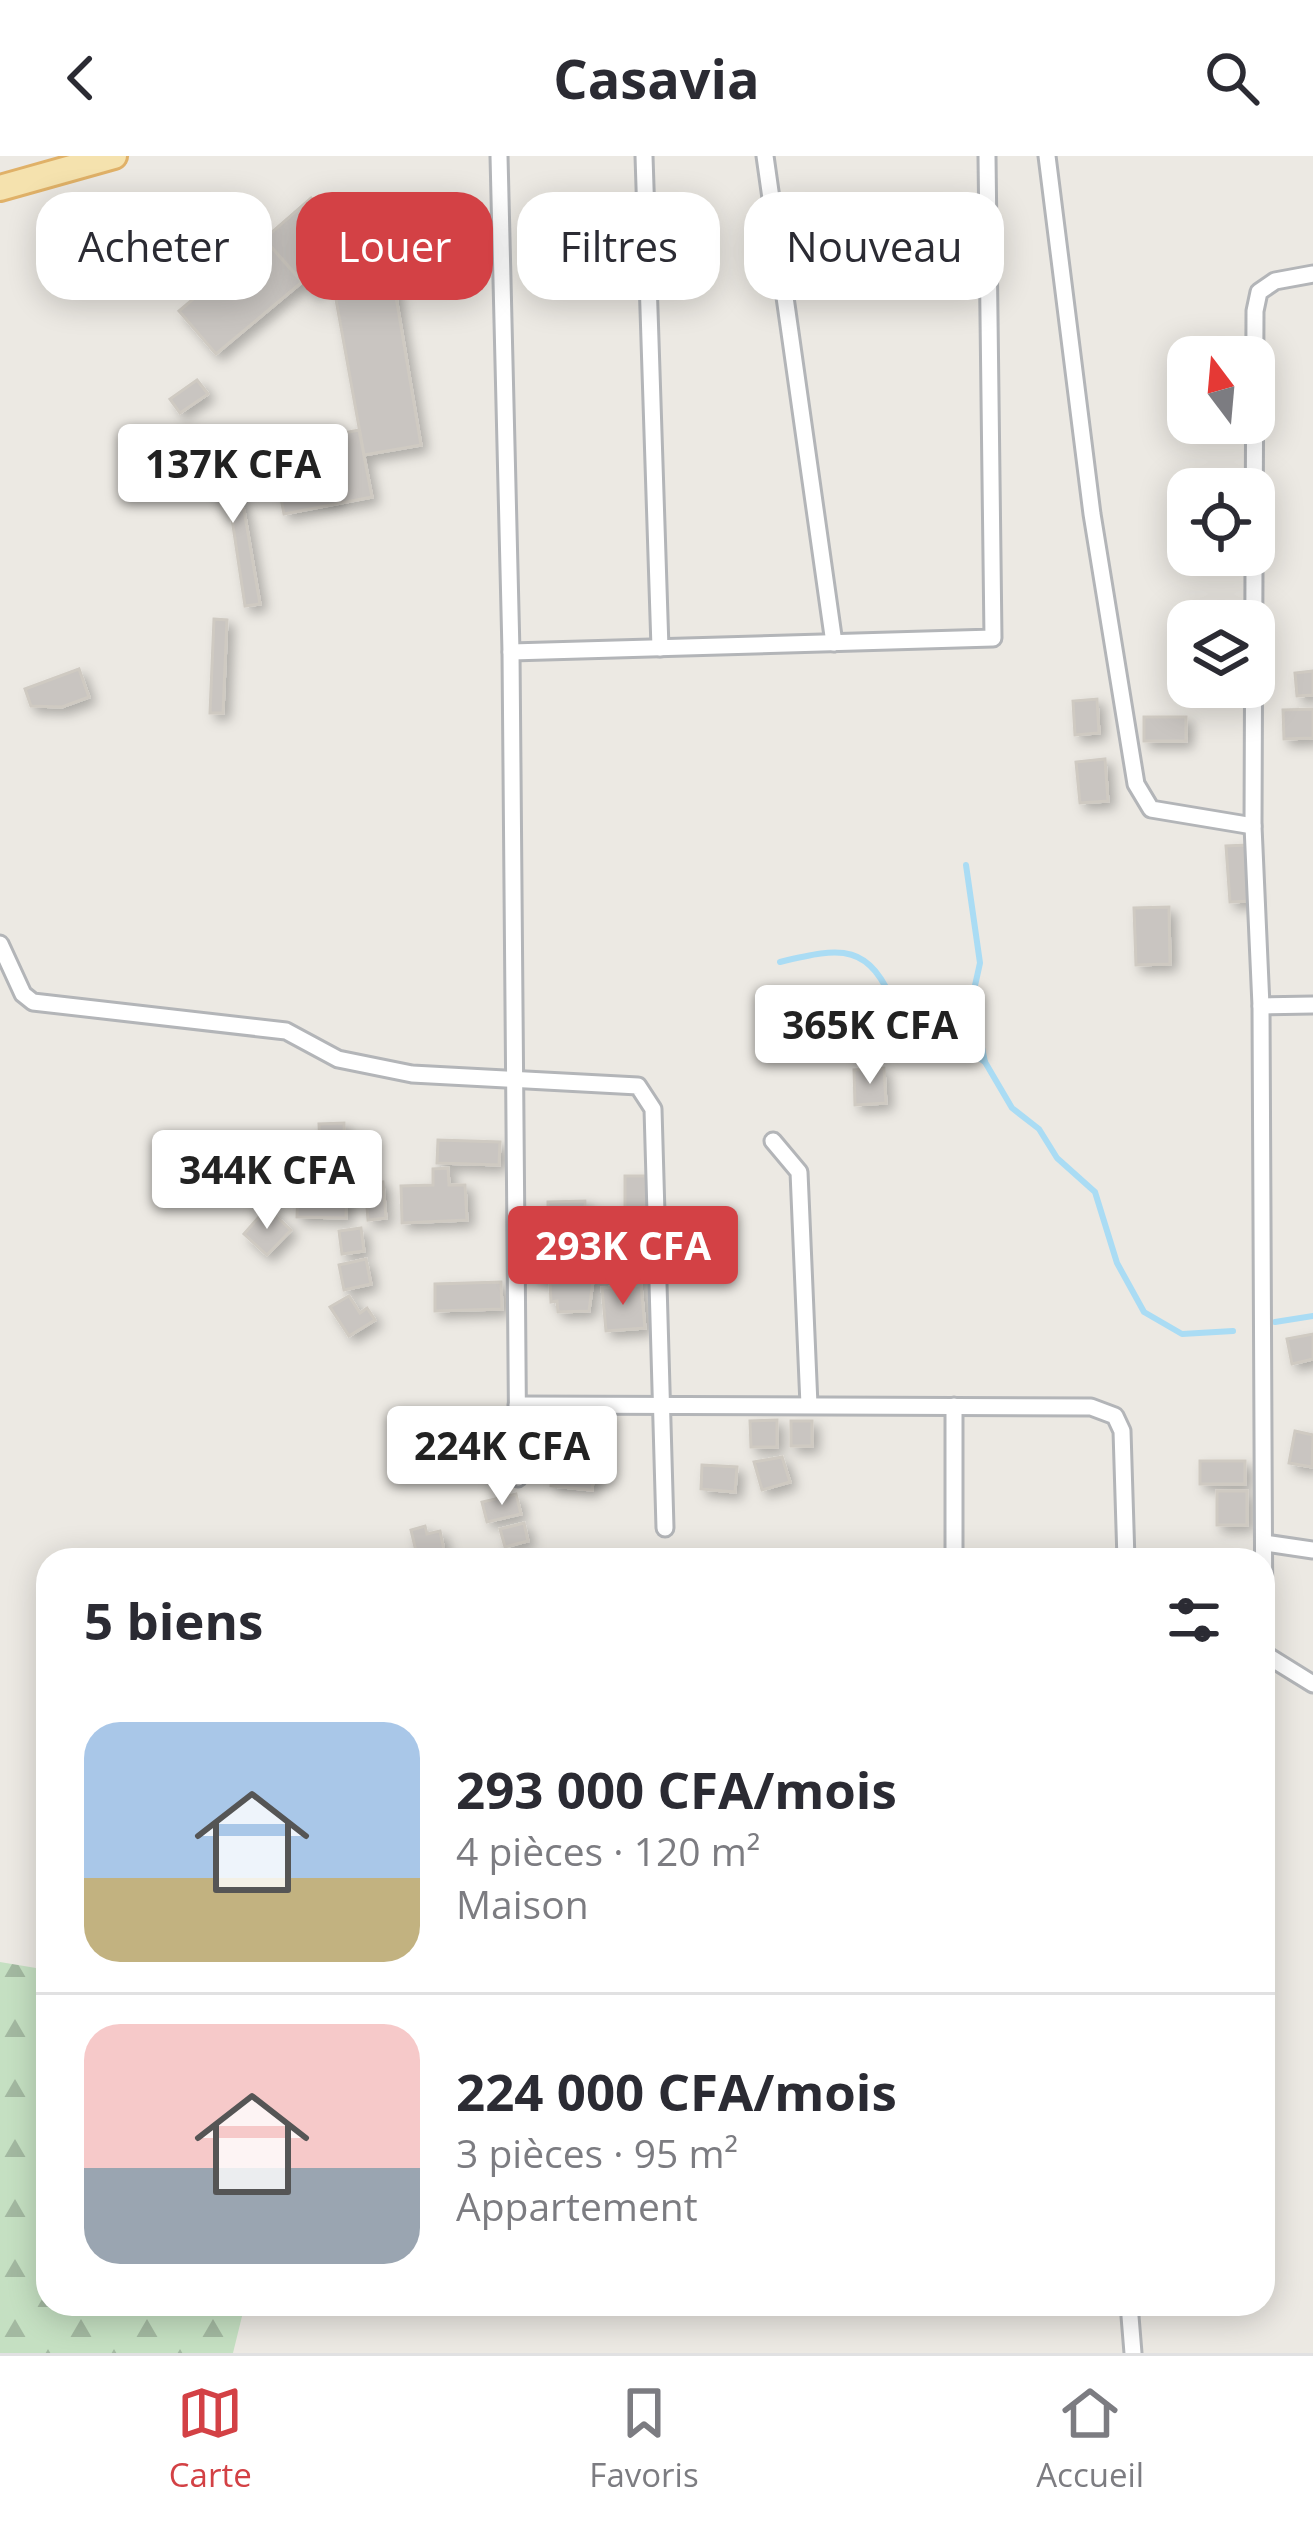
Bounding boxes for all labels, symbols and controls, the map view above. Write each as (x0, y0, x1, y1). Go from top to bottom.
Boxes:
text: Casavia (553, 41, 760, 115)
icon: back (48, 45, 114, 111)
icon: search (1199, 45, 1265, 111)
chip: Acheter (36, 192, 272, 300)
chip: Louer (296, 192, 493, 300)
chip: Filtres (517, 192, 720, 300)
chip: Nouveau (744, 192, 1004, 300)
north arrow (1167, 336, 1275, 444)
map controls (1167, 336, 1275, 708)
pin: 137K CFA (109, 424, 357, 526)
text: 137K CFA (145, 436, 321, 489)
button: locate (1167, 468, 1275, 576)
button: layers (1167, 600, 1275, 708)
pin: 365K CFA (746, 985, 994, 1087)
text: 365K CFA (782, 997, 958, 1050)
pin: 344K CFA (143, 1130, 391, 1232)
text: 344K CFA (179, 1142, 355, 1195)
pin: 293K CFA (499, 1206, 747, 1308)
text: 293K CFA (535, 1218, 711, 1271)
pin: 224K CFA (378, 1406, 626, 1508)
text: 224K CFA (414, 1418, 590, 1471)
text: 5 biens (84, 1585, 263, 1655)
icon: filters (1161, 1587, 1227, 1653)
text: 293 000 CFA/mois (456, 1754, 897, 1824)
icon: home (180, 1770, 324, 1914)
text: 4 pièces · 120 m² (456, 1824, 760, 1877)
text: Maison (456, 1877, 589, 1930)
text: 224 000 CFA/mois (456, 2056, 897, 2126)
icon: home (180, 2072, 324, 2216)
text: 3 pièces · 95 m² (456, 2126, 738, 2179)
text: Appartement (456, 2179, 698, 2232)
tab: Carte (169, 2380, 252, 2497)
tab: Favoris (589, 2380, 699, 2497)
tab: Accueil (1036, 2380, 1144, 2497)

